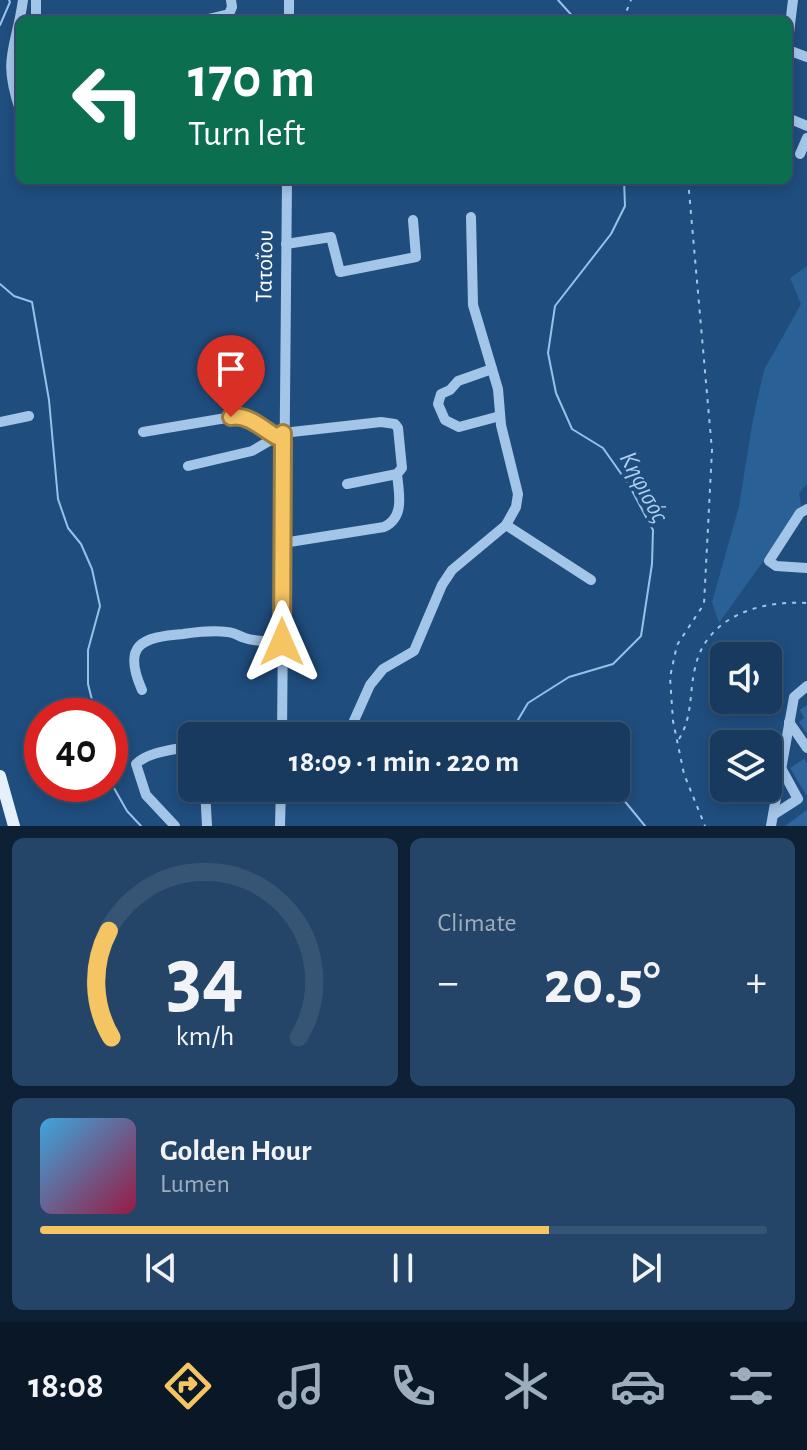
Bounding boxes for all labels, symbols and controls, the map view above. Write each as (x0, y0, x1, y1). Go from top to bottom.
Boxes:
icon: left (56, 48, 160, 152)
text: 170 m (188, 51, 315, 107)
text: Turn left (188, 116, 305, 152)
street label: Τατοΐου (252, 229, 278, 303)
pin (197, 335, 265, 417)
icon: arrive (209, 347, 253, 391)
water label: Κηφισός (615, 447, 673, 527)
position arrow (240, 600, 324, 684)
map controls (710, 642, 782, 802)
button: sound (710, 642, 782, 714)
speed limit sign: 40 (24, 698, 128, 802)
button: layers (710, 730, 782, 802)
text: 18:09 · 1 min · 220 m (289, 747, 519, 777)
text: Climate (438, 910, 516, 936)
text: 34 (166, 937, 244, 1021)
text: 20.5° (544, 954, 661, 1014)
text: − (438, 961, 459, 1005)
text: + (746, 961, 767, 1005)
text: km/h (175, 1022, 234, 1051)
text: Golden Hour (160, 1136, 312, 1166)
text: Lumen (160, 1171, 230, 1197)
icon: previous (139, 1246, 183, 1290)
icon: pause (381, 1246, 425, 1290)
icon: next (624, 1246, 668, 1290)
icon: directions (160, 1358, 216, 1414)
icon: music (273, 1358, 329, 1414)
icon: phone (385, 1358, 441, 1414)
icon: climate (498, 1358, 554, 1414)
icon: car (610, 1358, 666, 1414)
icon: filters (723, 1358, 779, 1414)
text: 18:08 (28, 1368, 104, 1404)

